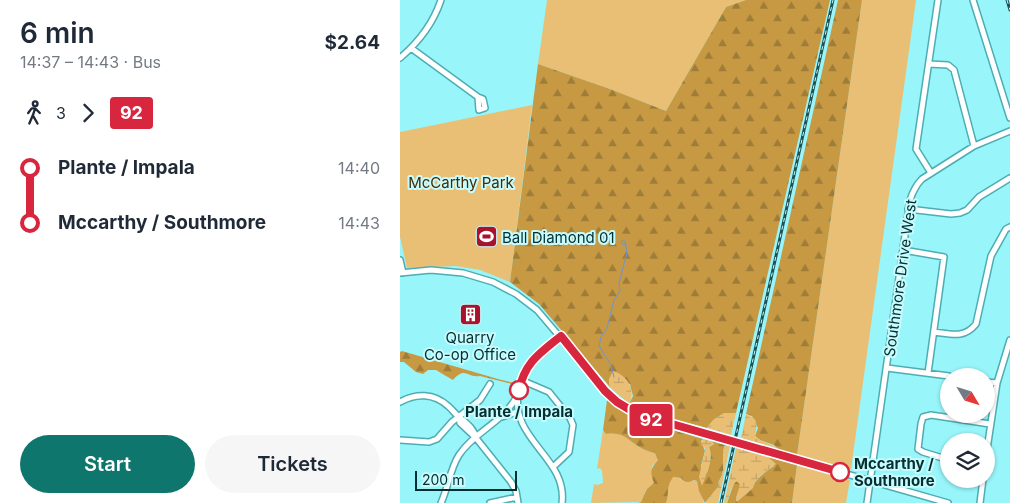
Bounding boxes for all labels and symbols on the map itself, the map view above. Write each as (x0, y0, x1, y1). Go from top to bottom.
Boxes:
park label: McCarthy Park (408, 173, 515, 192)
street label: Southmore Drive West (880, 198, 920, 358)
sports icon: Ball Diamond 01 (474, 225, 498, 249)
place label: Ball Diamond 01 (502, 228, 615, 247)
building icon: Quarry Co-op Office (458, 302, 482, 326)
place label: Quarry Co-op Office (424, 328, 516, 364)
north arrow (940, 368, 995, 422)
marker: Plante / Impala (509, 380, 529, 400)
place label: Plante / Impala (465, 402, 573, 421)
line badge: 92 (628, 404, 674, 436)
place label: Mccarthy / Southmore (854, 454, 935, 490)
marker: Mccarthy / Southmore (830, 462, 850, 482)
scale bar (415, 468, 518, 491)

